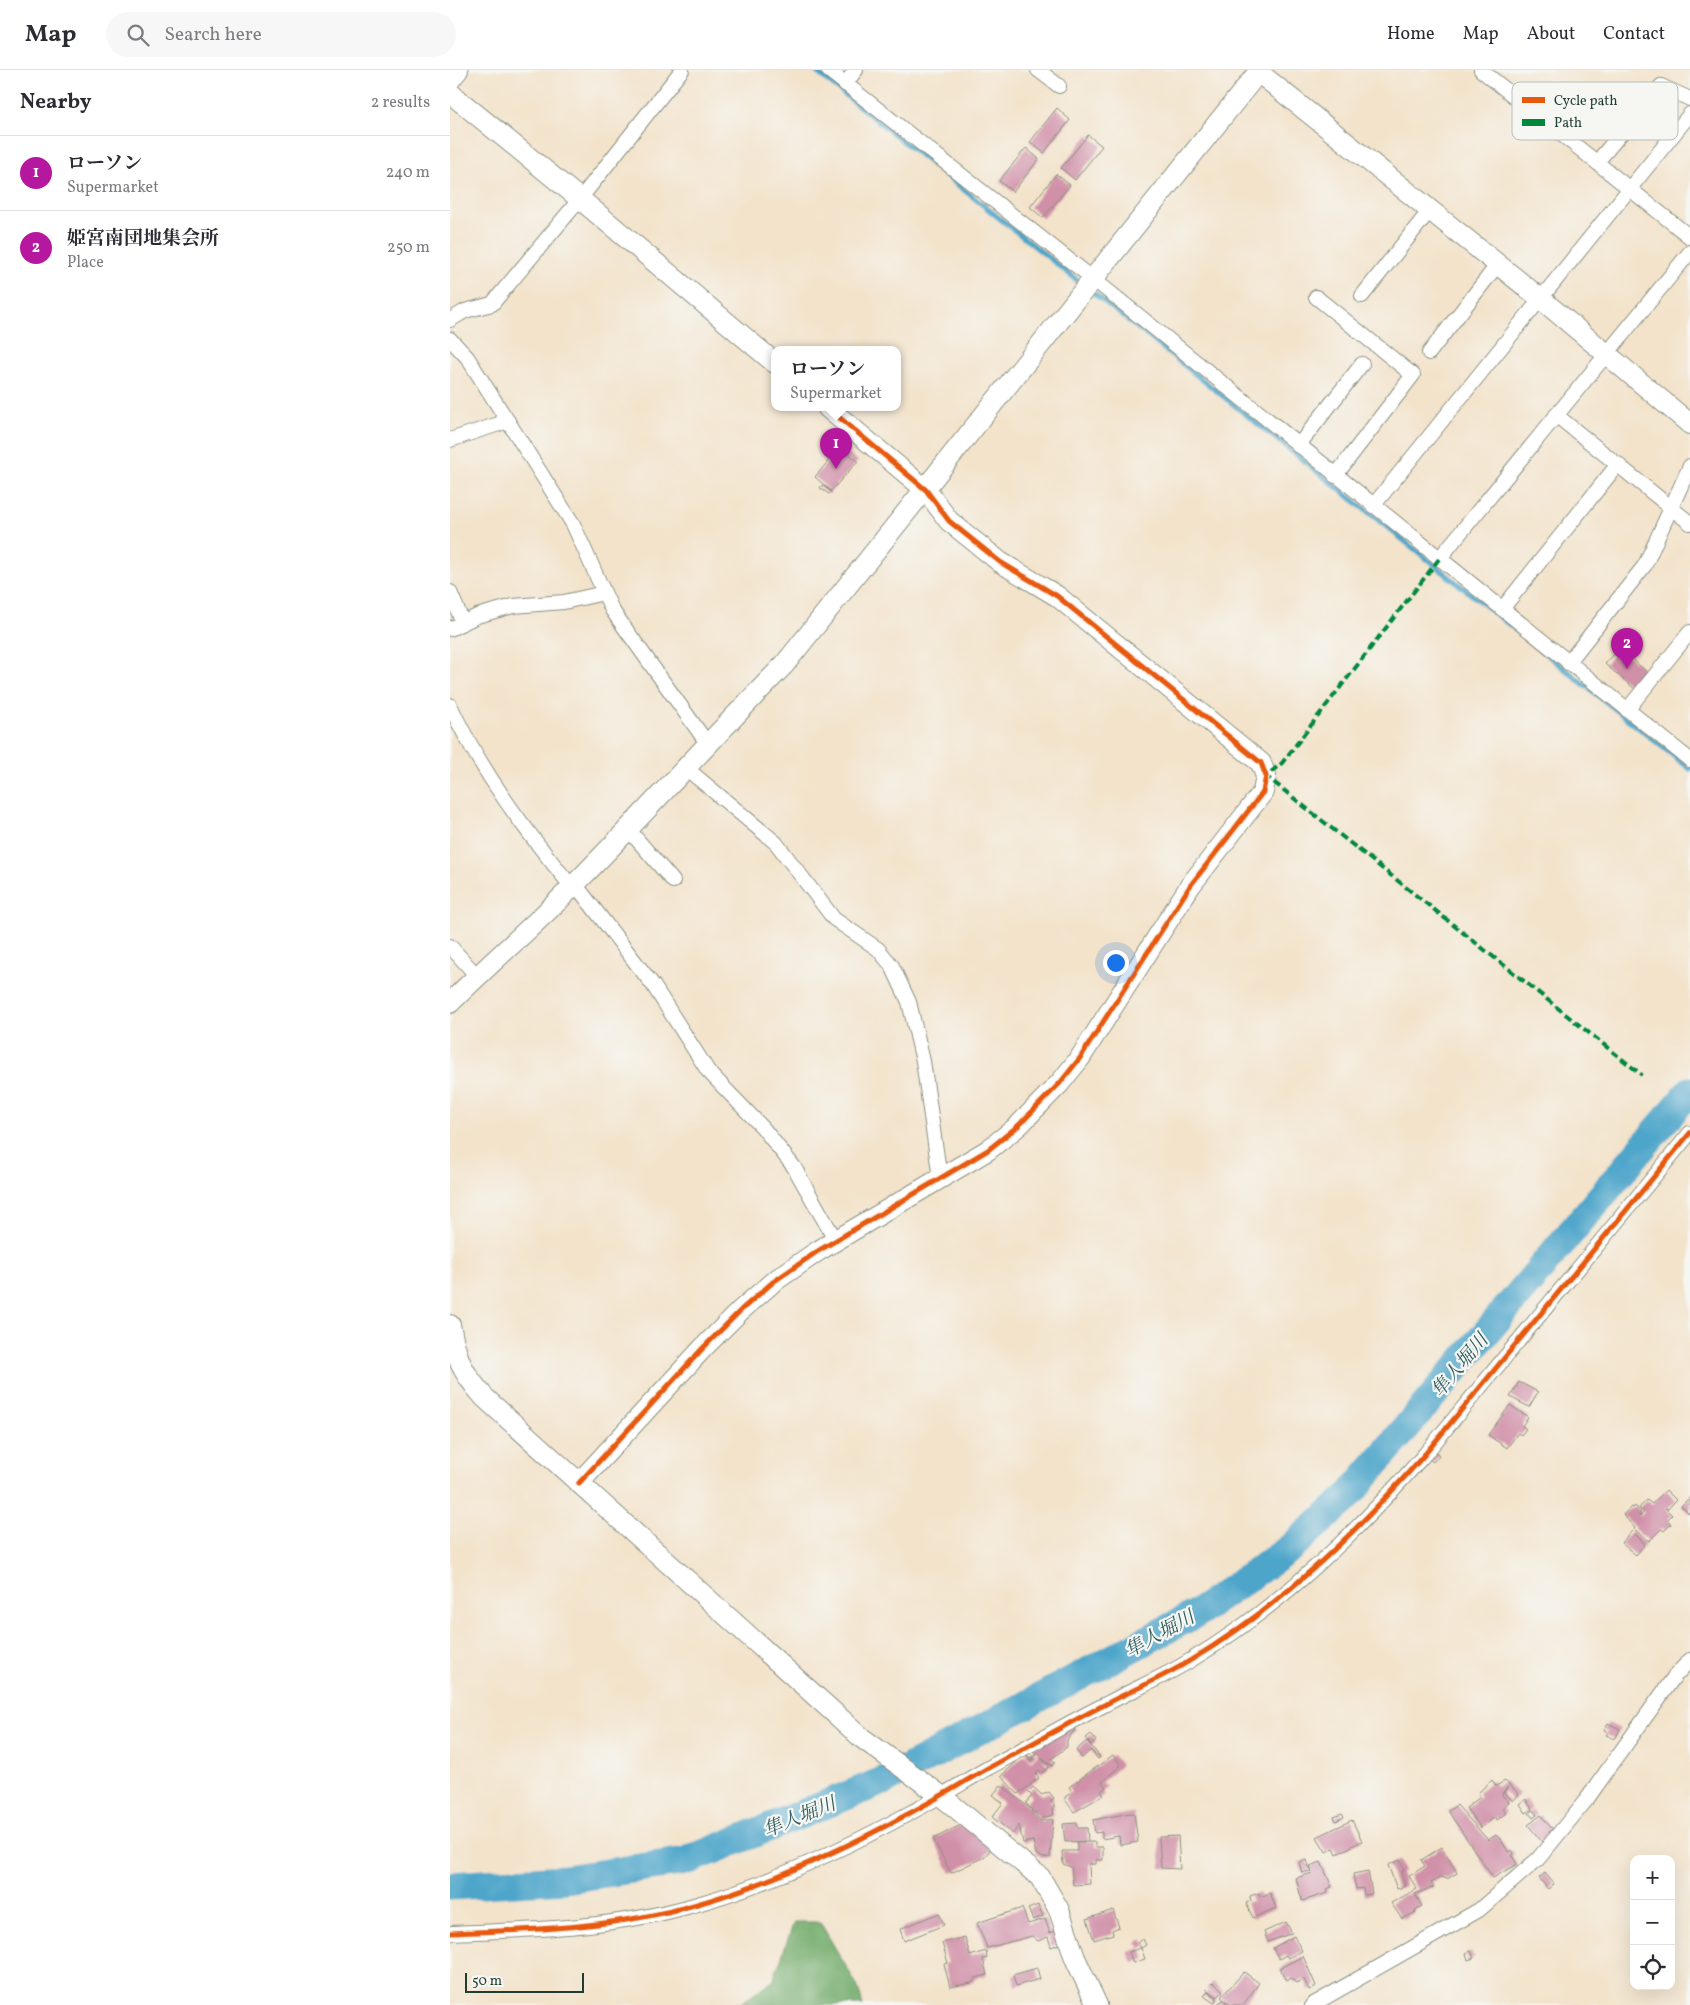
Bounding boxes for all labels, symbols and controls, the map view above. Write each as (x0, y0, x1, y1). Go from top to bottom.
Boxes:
search box (106, 12, 456, 57)
text: Map (25, 18, 76, 52)
icon: search (124, 21, 152, 49)
text: Search here (164, 22, 262, 48)
text: Home (1387, 22, 1435, 47)
text: Map (1463, 22, 1499, 47)
text: About (1527, 22, 1575, 47)
text: Contact (1603, 22, 1665, 47)
legend (1512, 82, 1678, 140)
text: Nearby (20, 88, 91, 117)
text: 2 results (371, 92, 430, 114)
text: Cycle path (1554, 92, 1618, 111)
text: Path (1554, 114, 1582, 133)
text: ローソン (67, 151, 142, 177)
text: 1 (33, 162, 39, 184)
text: 240 m (386, 162, 430, 184)
text: Supermarket (67, 177, 159, 199)
text: 姫宮南団地集会所 (67, 226, 219, 252)
text: 2 (32, 237, 40, 259)
text: 250 m (387, 237, 430, 259)
text: Place (67, 252, 104, 274)
popup (771, 346, 901, 411)
text: ローソン (790, 357, 865, 383)
text: Supermarket (790, 383, 882, 405)
pin: 1 (820, 428, 852, 469)
pin: 2 (1611, 628, 1643, 669)
your location (1103, 950, 1129, 976)
water label: 隼人堀川 (1426, 1327, 1496, 1404)
water label: 隼人堀川 (1120, 1604, 1201, 1665)
water label: 隼人堀川 (760, 1791, 842, 1844)
map controls (1630, 1855, 1675, 1990)
button: + (1630, 1855, 1675, 1900)
button: − (1630, 1900, 1675, 1945)
button: locate (1630, 1945, 1675, 1990)
scale bar (465, 1970, 584, 1993)
text: 50 m (472, 1972, 502, 1991)

